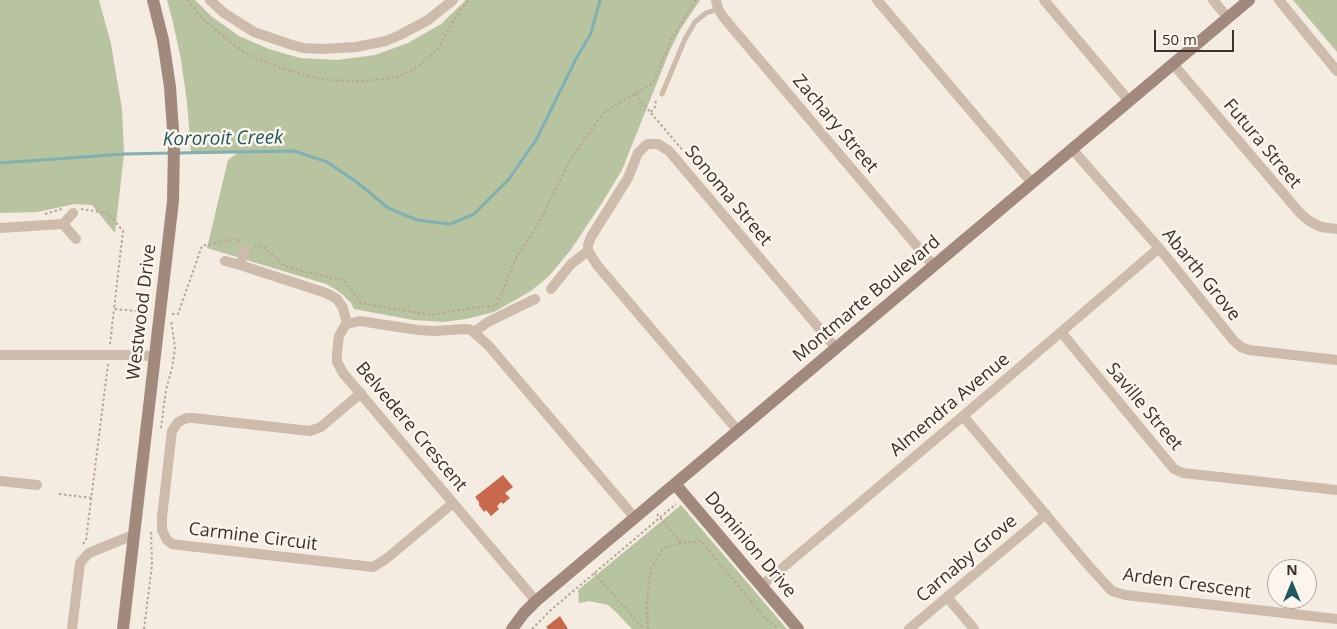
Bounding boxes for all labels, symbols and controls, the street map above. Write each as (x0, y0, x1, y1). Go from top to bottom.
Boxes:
scale bar (1157, 20, 1237, 52)
text: 50 m (1162, 29, 1197, 49)
street label: Zachary Street (788, 71, 882, 177)
street label: Futura Street (1218, 95, 1306, 193)
water label: Kororoit Creek (162, 127, 284, 151)
street label: Sonoma Street (680, 141, 776, 251)
street label: Abarth Grove (1157, 225, 1245, 325)
street label: Montmarte Boulevard (789, 231, 945, 367)
street label: Westwood Drive (123, 243, 161, 381)
street label: Almendra Avenue (886, 349, 1014, 461)
street label: Belvedere Crescent (351, 358, 471, 496)
street label: Saville Street (1101, 359, 1187, 455)
street label: Dominion Drive (700, 488, 800, 602)
street label: Carnaby Grove (912, 511, 1022, 607)
street label: Carmine Circuit (187, 518, 319, 556)
north arrow (1267, 559, 1317, 609)
text: N (1286, 560, 1298, 579)
street label: Arden Crescent (1122, 564, 1252, 604)

